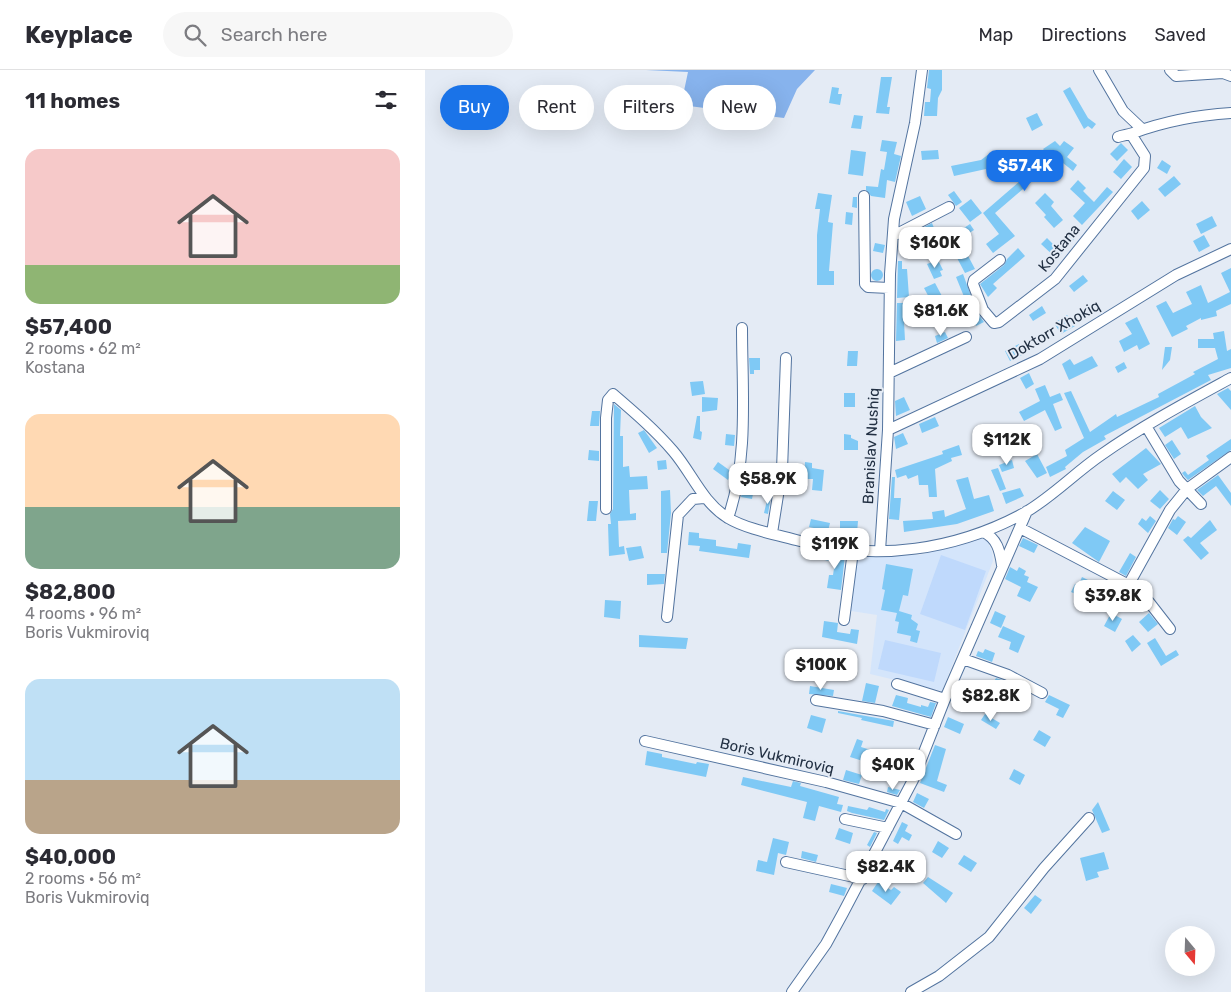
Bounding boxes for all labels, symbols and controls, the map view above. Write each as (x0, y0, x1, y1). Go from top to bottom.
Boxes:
search box (163, 12, 513, 57)
text: Keyplace (25, 21, 133, 49)
icon: search (181, 21, 209, 49)
text: Search here (221, 23, 327, 46)
text: Map (978, 24, 1013, 46)
text: Directions (1041, 24, 1127, 46)
text: Saved (1155, 24, 1206, 46)
chip: Buy (440, 85, 509, 130)
chip: Rent (519, 85, 594, 130)
chip: Filters (604, 85, 693, 130)
chip: New (703, 85, 776, 130)
icon: filters (372, 86, 400, 114)
text: 11 homes (25, 88, 120, 113)
pin: $57.4K (984, 150, 1066, 192)
text: $57.4K (997, 156, 1053, 175)
icon: home (168, 181, 258, 271)
street label: Kostana (1034, 220, 1084, 276)
pin: $160K (900, 226, 970, 269)
text: $160K (910, 233, 960, 252)
pin: $81.6K (900, 294, 982, 337)
street label: Doktorr Xhokiq (1005, 296, 1103, 364)
text: $81.6K (914, 301, 968, 320)
text: $57,400 (25, 314, 112, 339)
text: 2 rooms · 62 m² (25, 339, 141, 358)
text: Kostana (25, 358, 85, 377)
street label: Branislav Nushiq (859, 387, 883, 505)
pin: $112K (972, 424, 1042, 466)
text: $112K (983, 430, 1031, 449)
icon: home (168, 446, 258, 536)
pin: $58.9K (727, 462, 809, 505)
text: $58.9K (740, 469, 796, 488)
pin: $119K (800, 528, 870, 570)
text: $119K (811, 534, 859, 553)
text: $82,800 (25, 579, 115, 604)
pin: $39.8K (1072, 580, 1154, 622)
text: $39.8K (1085, 586, 1141, 605)
text: 4 rooms · 96 m² (25, 604, 141, 623)
text: Boris Vukmiroviq (25, 623, 149, 642)
pin: $100K (786, 648, 856, 691)
text: $100K (795, 655, 847, 674)
pin: $82.8K (950, 680, 1032, 722)
text: $82.8K (962, 686, 1020, 705)
icon: home (168, 711, 258, 801)
street label: Boris Vukmiroviq (718, 734, 836, 778)
pin: $40K (863, 748, 923, 791)
text: $40K (871, 755, 915, 774)
text: $40,000 (25, 844, 116, 869)
pin: $82.4K (845, 850, 927, 893)
text: $82.4K (857, 857, 915, 876)
text: 2 rooms · 56 m² (25, 869, 141, 888)
text: Boris Vukmiroviq (25, 888, 149, 907)
north arrow (1165, 926, 1215, 976)
map controls (1165, 926, 1215, 976)

